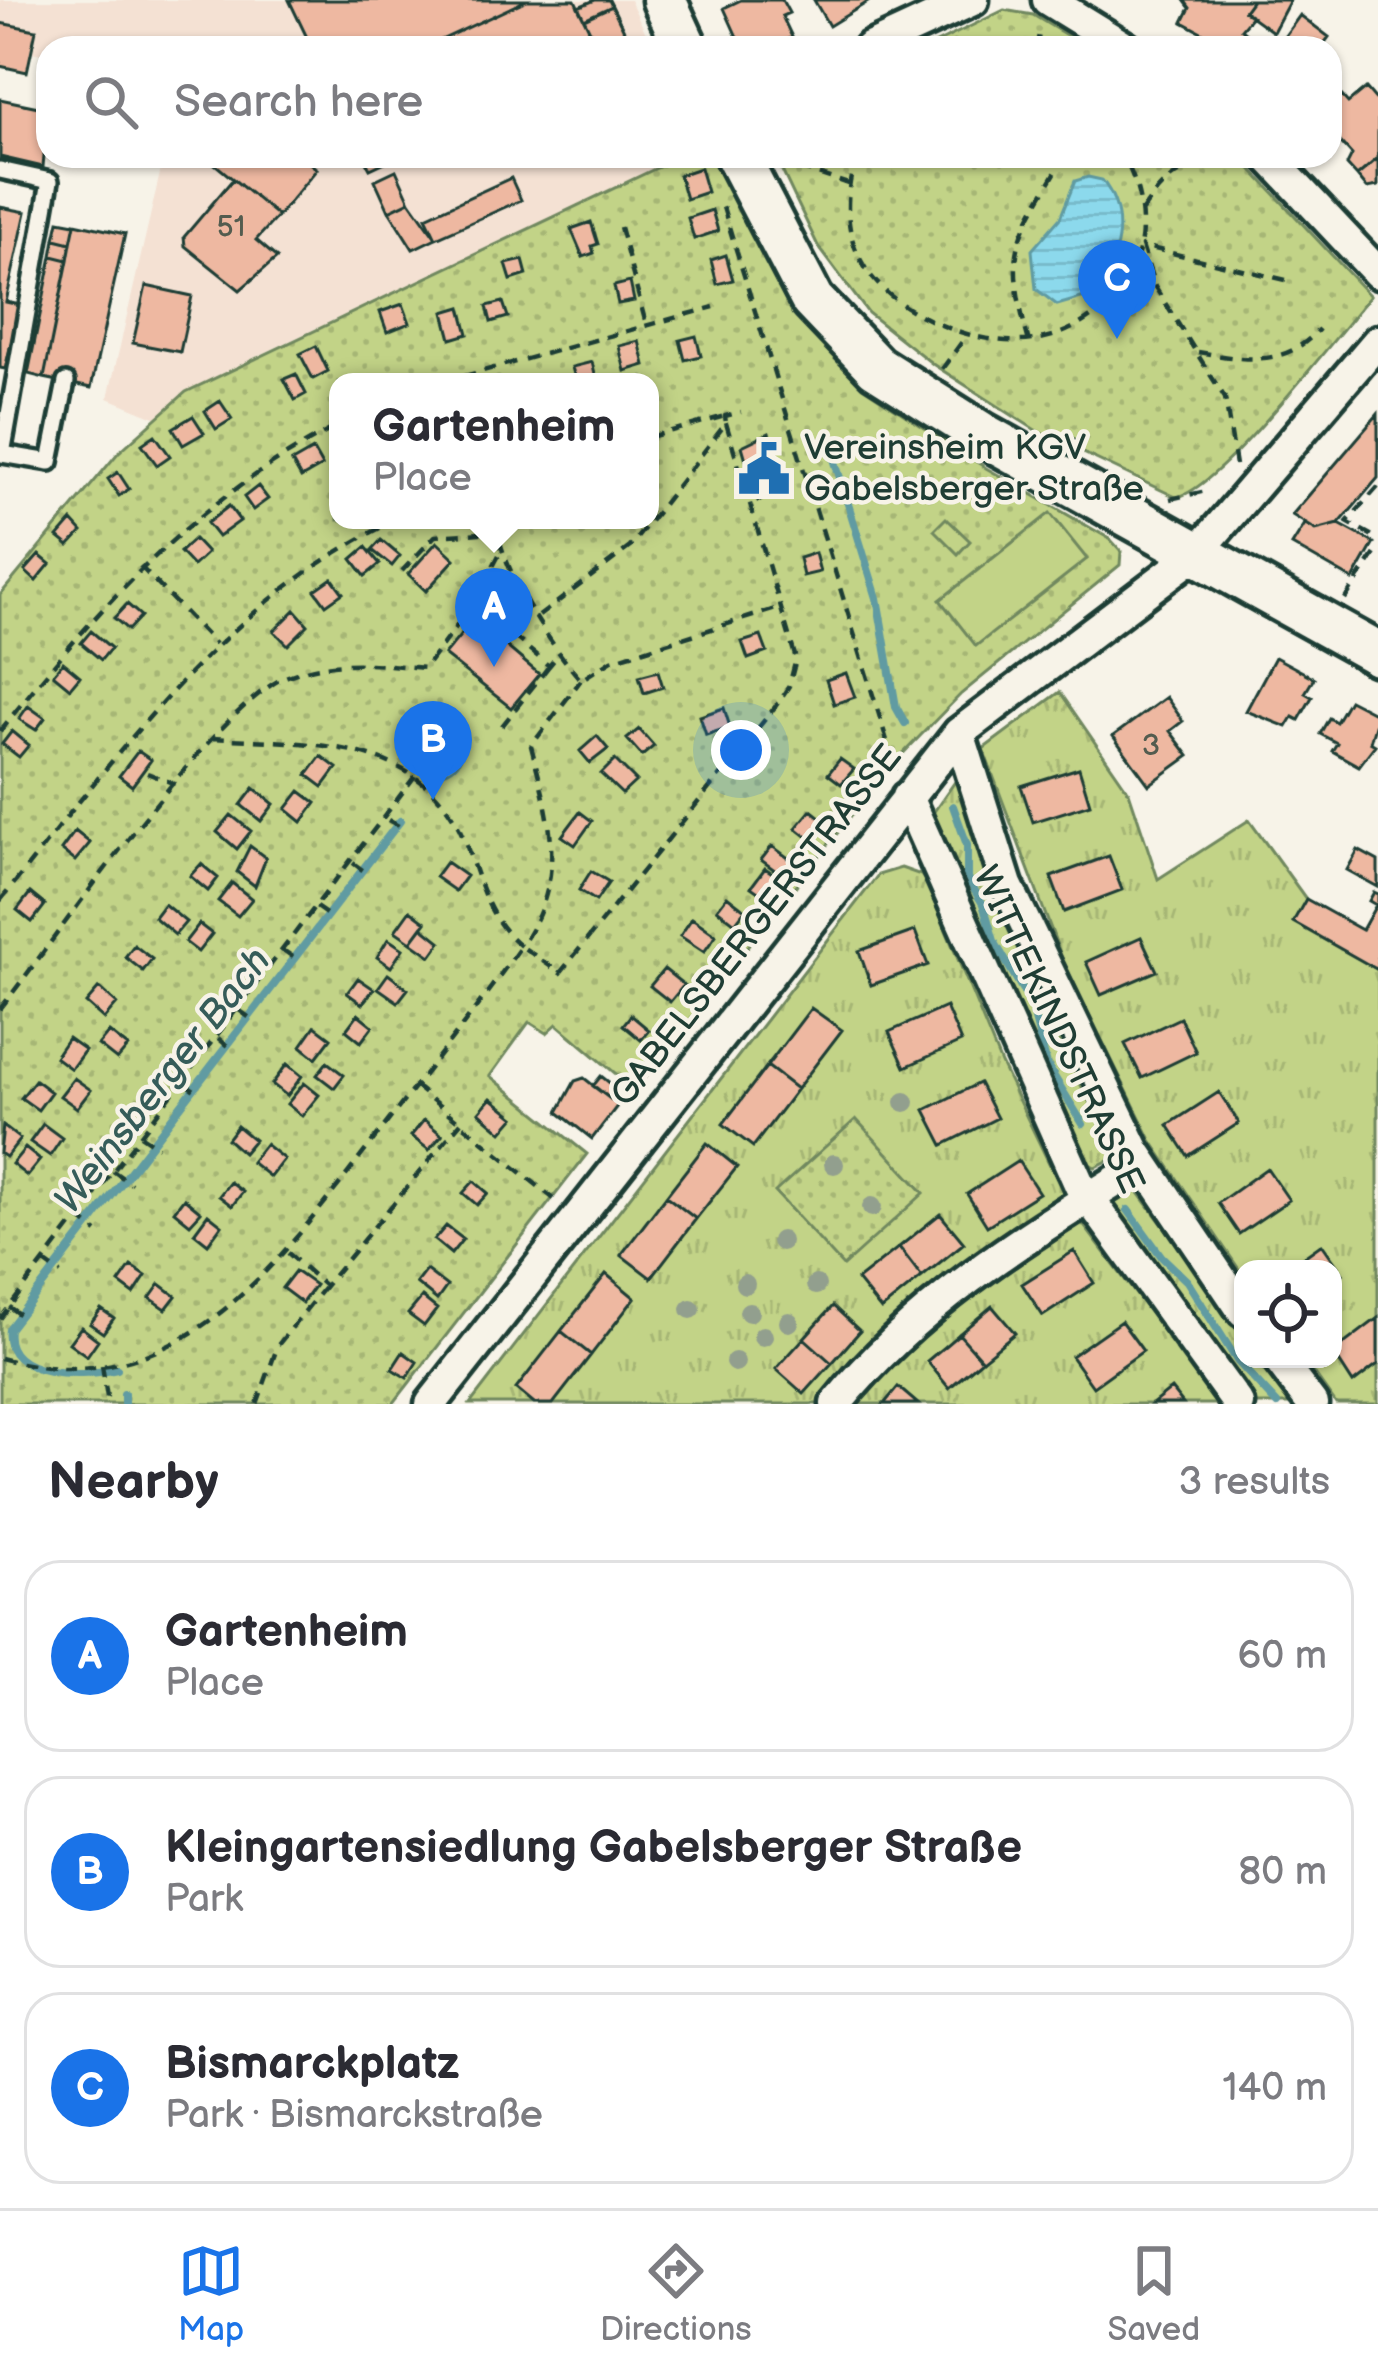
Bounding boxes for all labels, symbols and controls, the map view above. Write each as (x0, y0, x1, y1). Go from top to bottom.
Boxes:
search box (36, 36, 1342, 168)
icon: search (78, 69, 144, 135)
text: Search here (174, 75, 423, 130)
house number: 51 (217, 209, 245, 245)
pin: C (1078, 240, 1156, 339)
popup (329, 373, 659, 529)
text: Gartenheim (373, 400, 615, 455)
place label: Vereinsheim KGV Gabelsberger Straße (804, 427, 1144, 511)
public building icon: Vereinsheim KGV Gabelsberger Straße (735, 440, 793, 498)
text: Place (373, 455, 472, 502)
pin: A (455, 568, 533, 667)
pin: B (394, 701, 472, 800)
your location (711, 720, 771, 780)
house number: 3 (1142, 728, 1160, 764)
street label: GABELSBERGERSTRASSE (602, 737, 912, 1115)
street label: WITTEKINDSTRASSE (963, 860, 1153, 1200)
water label: Weinsberger Bach (45, 939, 281, 1223)
map controls (1234, 1260, 1342, 1368)
button: locate (1234, 1260, 1342, 1368)
text: Nearby (48, 1452, 219, 1513)
text: 3 results (1178, 1459, 1330, 1506)
text: Gartenheim (165, 1605, 408, 1660)
text: A (78, 1633, 102, 1680)
text: 60 m (1237, 1633, 1327, 1680)
text: Place (165, 1660, 264, 1707)
text: Kleingartensiedlung Gabelsberger Straße (165, 1821, 1022, 1876)
text: B (76, 1849, 104, 1896)
text: 80 m (1239, 1849, 1327, 1896)
text: Park (165, 1876, 243, 1923)
text: Bismarckplatz (165, 2037, 459, 2092)
text: C (76, 2065, 104, 2112)
text: 140 m (1222, 2065, 1327, 2112)
text: Park · Bismarckstraße (165, 2092, 543, 2139)
tab: Map (178, 2238, 244, 2350)
tab: Directions (600, 2238, 752, 2350)
tab: Saved (1107, 2238, 1200, 2350)

